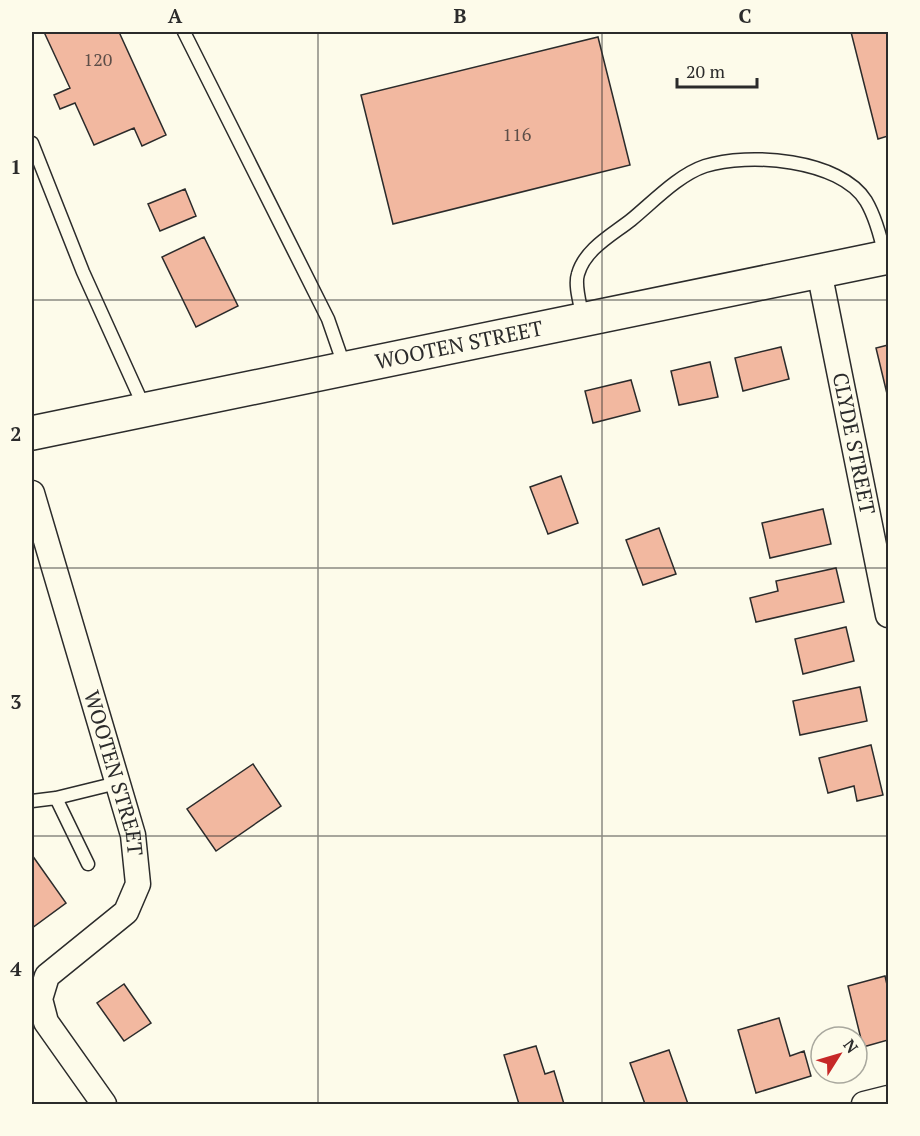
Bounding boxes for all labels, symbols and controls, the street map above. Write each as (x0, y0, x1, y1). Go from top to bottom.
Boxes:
text: A (168, 2, 183, 29)
text: B (454, 2, 467, 29)
text: C (738, 2, 752, 29)
house number: 120 (84, 47, 112, 71)
scale bar (677, 51, 756, 89)
text: 20 m (686, 59, 726, 83)
house number: 116 (503, 122, 532, 146)
text: 1 (10, 153, 22, 180)
street label: WOOTEN STREET (373, 313, 545, 375)
street label: CLYDE STREET (827, 370, 882, 517)
text: 2 (10, 420, 22, 447)
street label: WOOTEN STREET (78, 687, 150, 857)
text: 3 (10, 688, 22, 715)
text: 4 (10, 955, 22, 982)
north arrow (809, 1025, 869, 1085)
text: N (839, 1035, 863, 1057)

